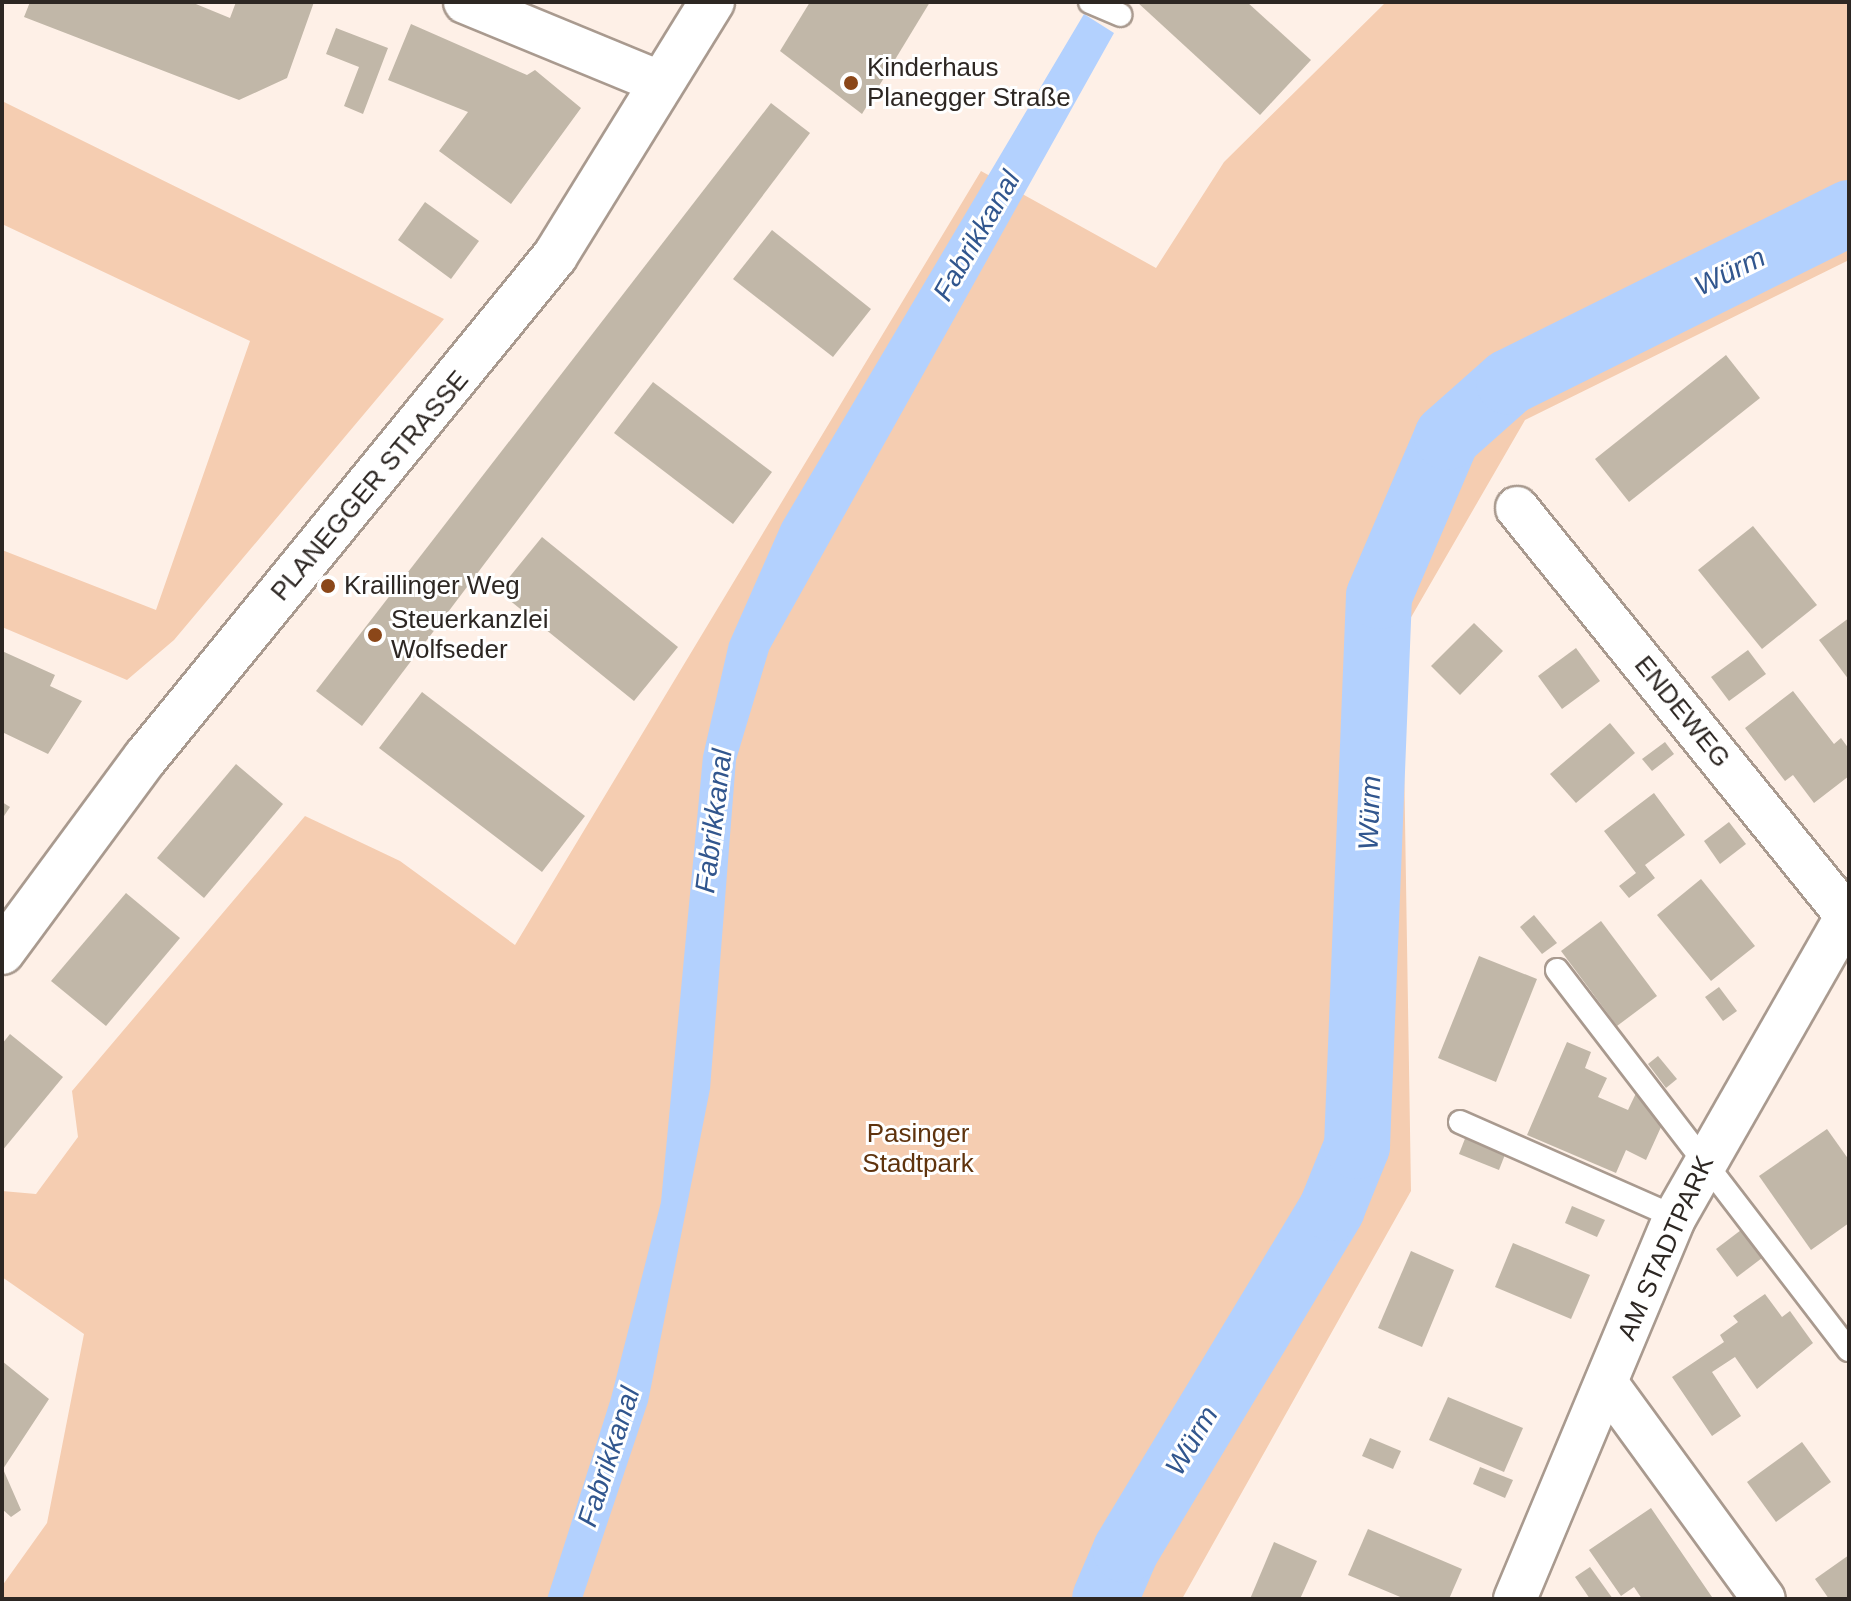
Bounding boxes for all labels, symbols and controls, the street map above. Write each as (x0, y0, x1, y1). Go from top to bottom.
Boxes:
place label: Kinderhaus Planegger Straße (867, 52, 1071, 114)
marker: Kinderhaus Planegger Straße (842, 74, 860, 92)
water label: Fabrikkanal (926, 165, 1028, 307)
water label: Würm (1689, 241, 1771, 303)
street label: PLANEGGER STRASSE (265, 365, 475, 607)
place label: Kraillinger Weg (344, 570, 520, 602)
marker: Kraillinger Weg (319, 577, 337, 595)
place label: Steuerkanzlei Wolfseder (391, 604, 549, 666)
marker: Steuerkanzlei Wolfseder (366, 626, 384, 644)
street label: ENDEWEG (1628, 650, 1736, 774)
water label: Fabrikkanal (689, 747, 739, 895)
water label: Würm (1352, 775, 1388, 851)
park label: Pasinger Stadtpark (862, 1118, 974, 1180)
street label: AM STADTPARK (1611, 1151, 1721, 1345)
water label: Fabrikkanal (571, 1383, 647, 1531)
water label: Würm (1158, 1400, 1226, 1482)

